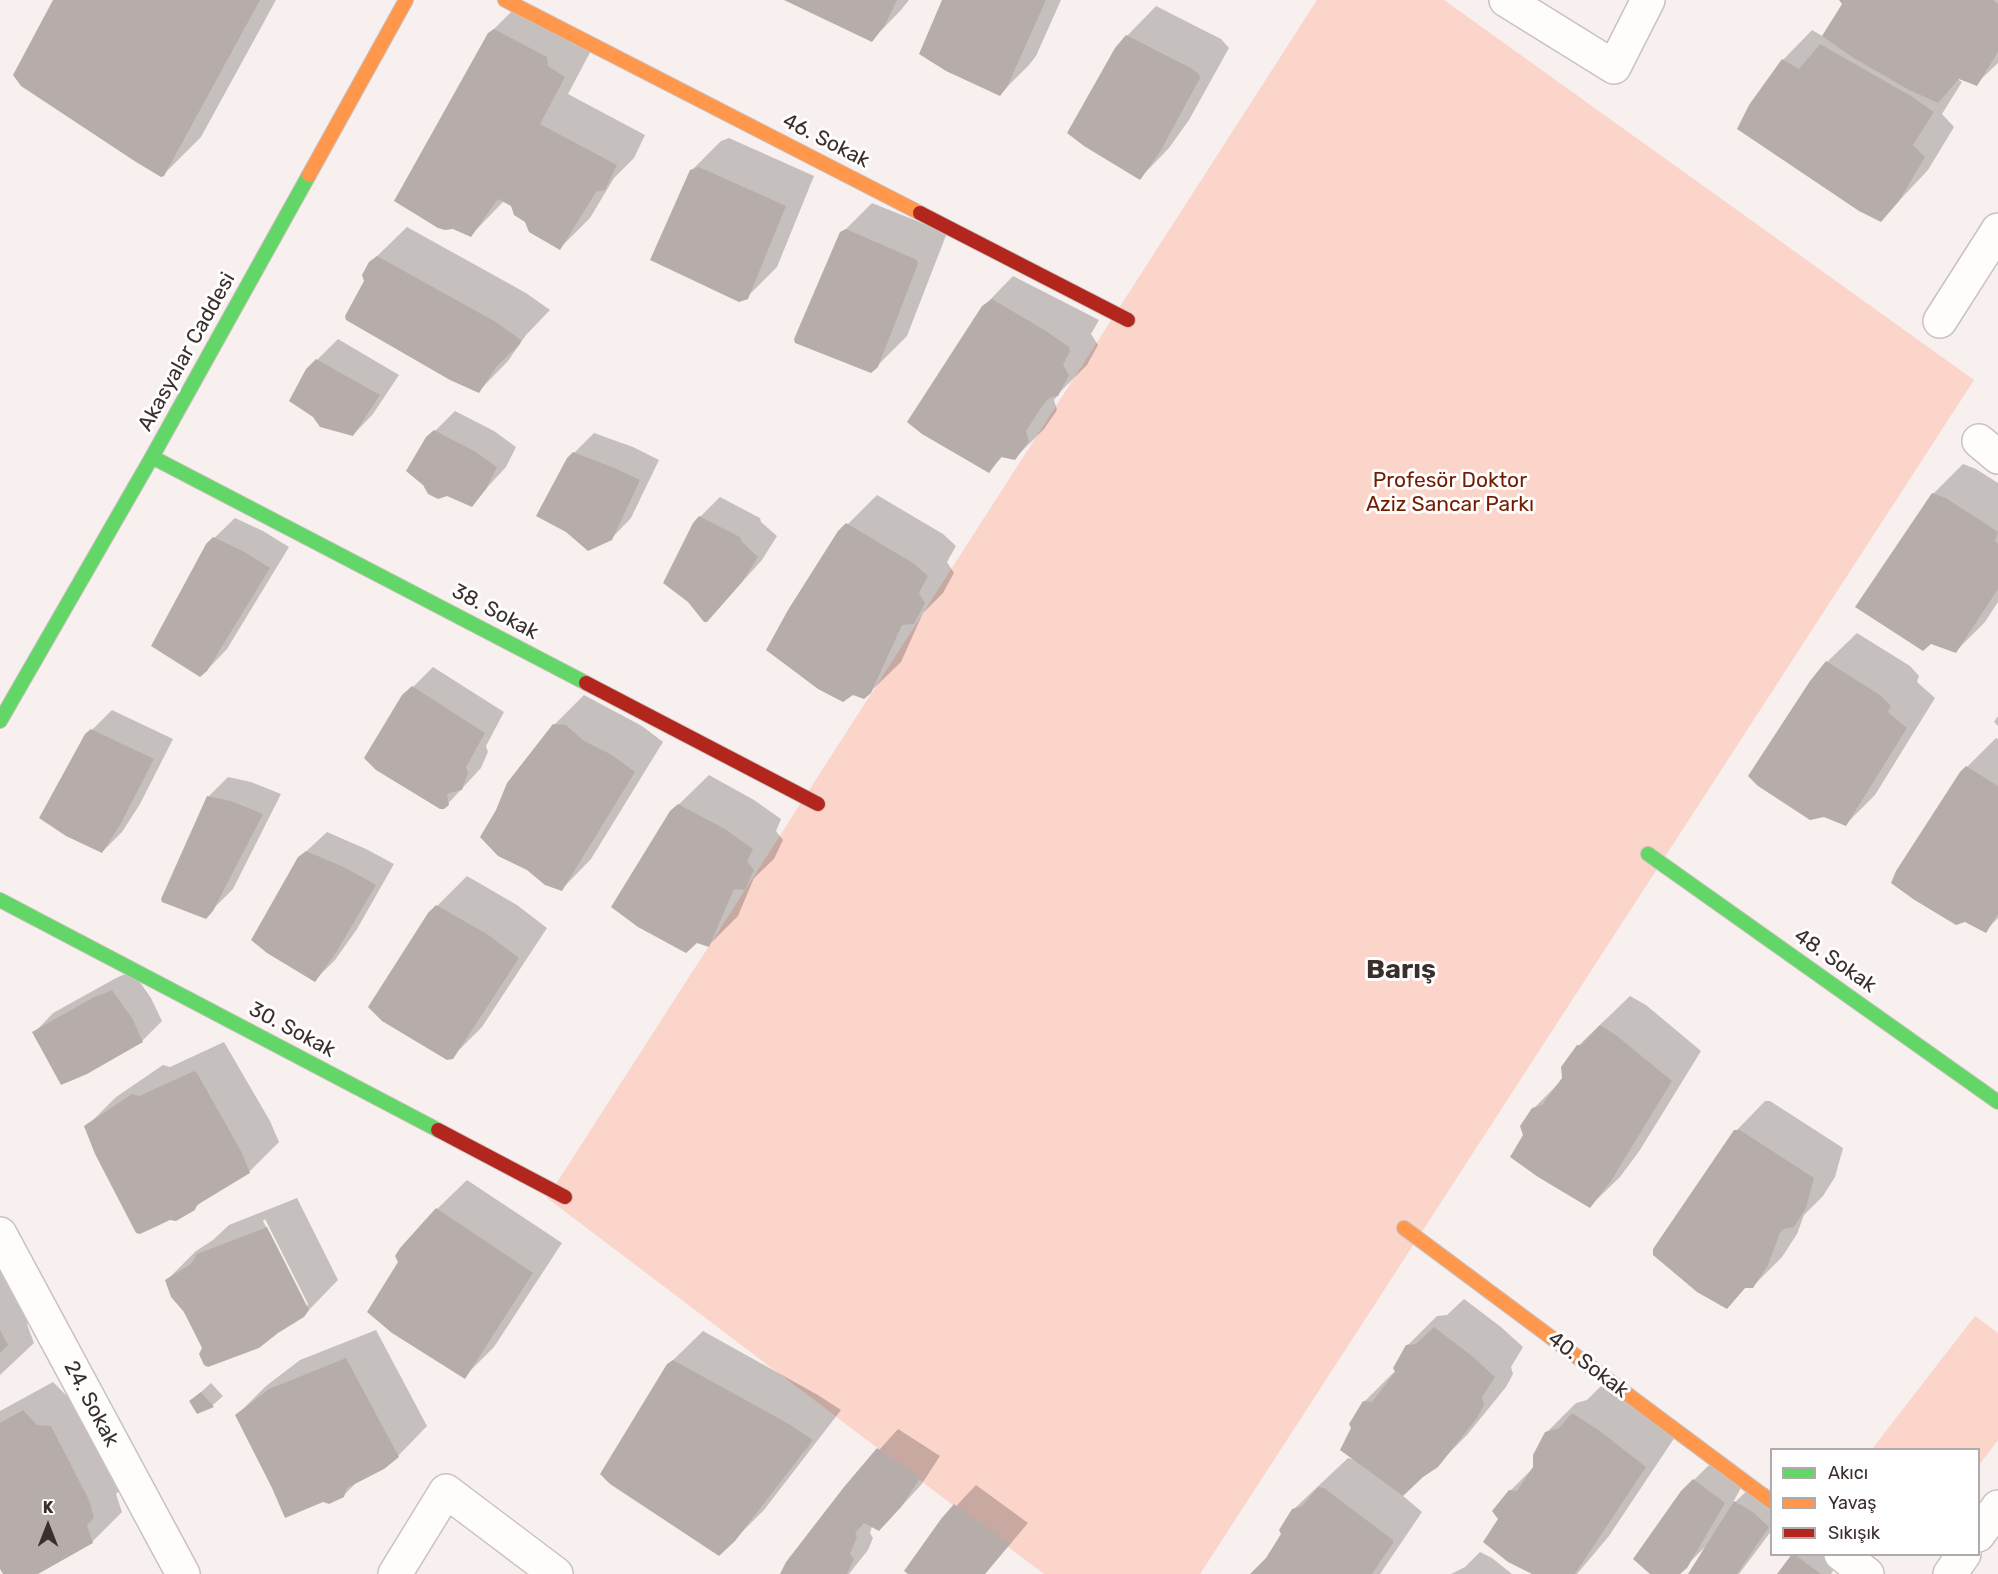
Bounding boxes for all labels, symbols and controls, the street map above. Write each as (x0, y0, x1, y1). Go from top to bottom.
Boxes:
street label: 46. Sokak (778, 108, 874, 174)
street label: Akasyalar Caddesi (133, 268, 241, 436)
park label: Profesör Doktor Aziz Sancar Parkı (1366, 468, 1534, 518)
street label: 38. Sokak (447, 579, 543, 645)
street label: 48. Sokak (1789, 923, 1881, 999)
district label: Barış (1366, 954, 1436, 986)
street label: 30. Sokak (244, 997, 340, 1063)
street label: 40. Sokak (1543, 1326, 1633, 1404)
street label: 24. Sokak (58, 1357, 124, 1451)
legend (1770, 1448, 1980, 1556)
text: Akıcı (1828, 1462, 1868, 1484)
text: Yavaş (1828, 1492, 1876, 1514)
north arrow (18, 1496, 78, 1556)
text: K (43, 1498, 53, 1517)
text: Sıkışık (1828, 1522, 1880, 1544)

